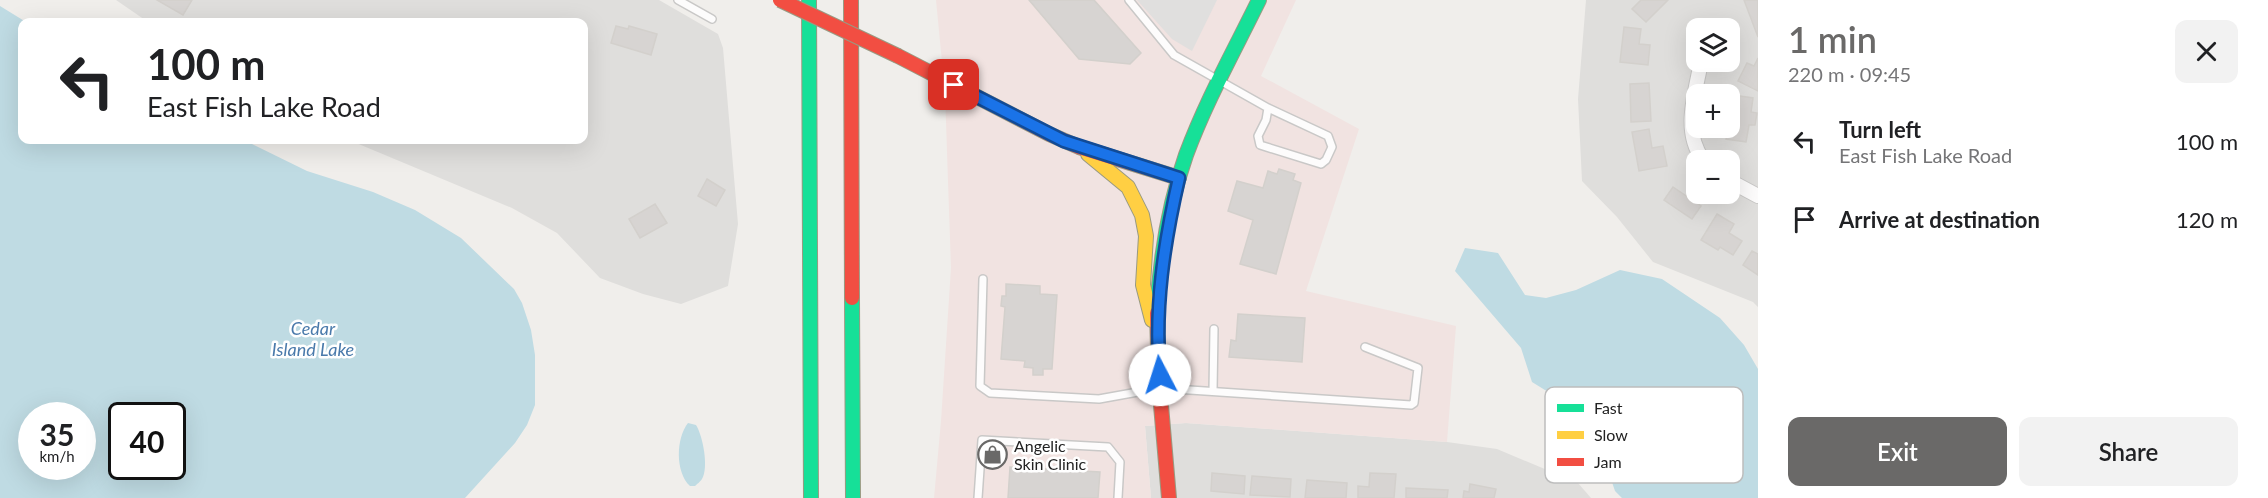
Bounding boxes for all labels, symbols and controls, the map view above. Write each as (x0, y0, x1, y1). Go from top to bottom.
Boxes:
text: 1 min (1788, 17, 1877, 61)
map controls (1686, 18, 1740, 204)
button: layers (1686, 18, 1740, 72)
button: close (2175, 20, 2238, 83)
text: 100 m (147, 39, 265, 89)
icon: left (48, 42, 126, 120)
pin (928, 59, 979, 110)
text: 220 m · 09:45 (1788, 62, 1911, 86)
icon: arrive (937, 68, 970, 101)
button: + (1686, 84, 1740, 138)
text: East Fish Lake Road (147, 90, 381, 123)
text: Turn left (1839, 116, 1921, 143)
icon: left (1788, 125, 1821, 158)
text: 100 m (2176, 128, 2238, 155)
text: East Fish Lake Road (1839, 143, 2012, 167)
button: − (1686, 150, 1740, 204)
icon: arrive (1788, 203, 1821, 236)
text: Arrive at destination (1839, 206, 2040, 233)
text: 120 m (2176, 206, 2238, 233)
water label: Cedar Island Lake (272, 317, 354, 360)
position arrow (1128, 343, 1192, 407)
legend (1545, 387, 1743, 483)
text: Fast (1594, 398, 1623, 417)
speed limit sign: 40 (108, 402, 186, 480)
text: 35 (40, 416, 74, 452)
button: Exit (1788, 417, 2007, 486)
button: Share (2019, 417, 2238, 486)
text: Slow (1594, 425, 1628, 444)
place label: Angelic Skin Clinic (1014, 436, 1087, 473)
shop icon: Angelic Skin Clinic (977, 439, 1009, 471)
text: km/h (39, 447, 75, 465)
text: Jam (1594, 452, 1622, 471)

